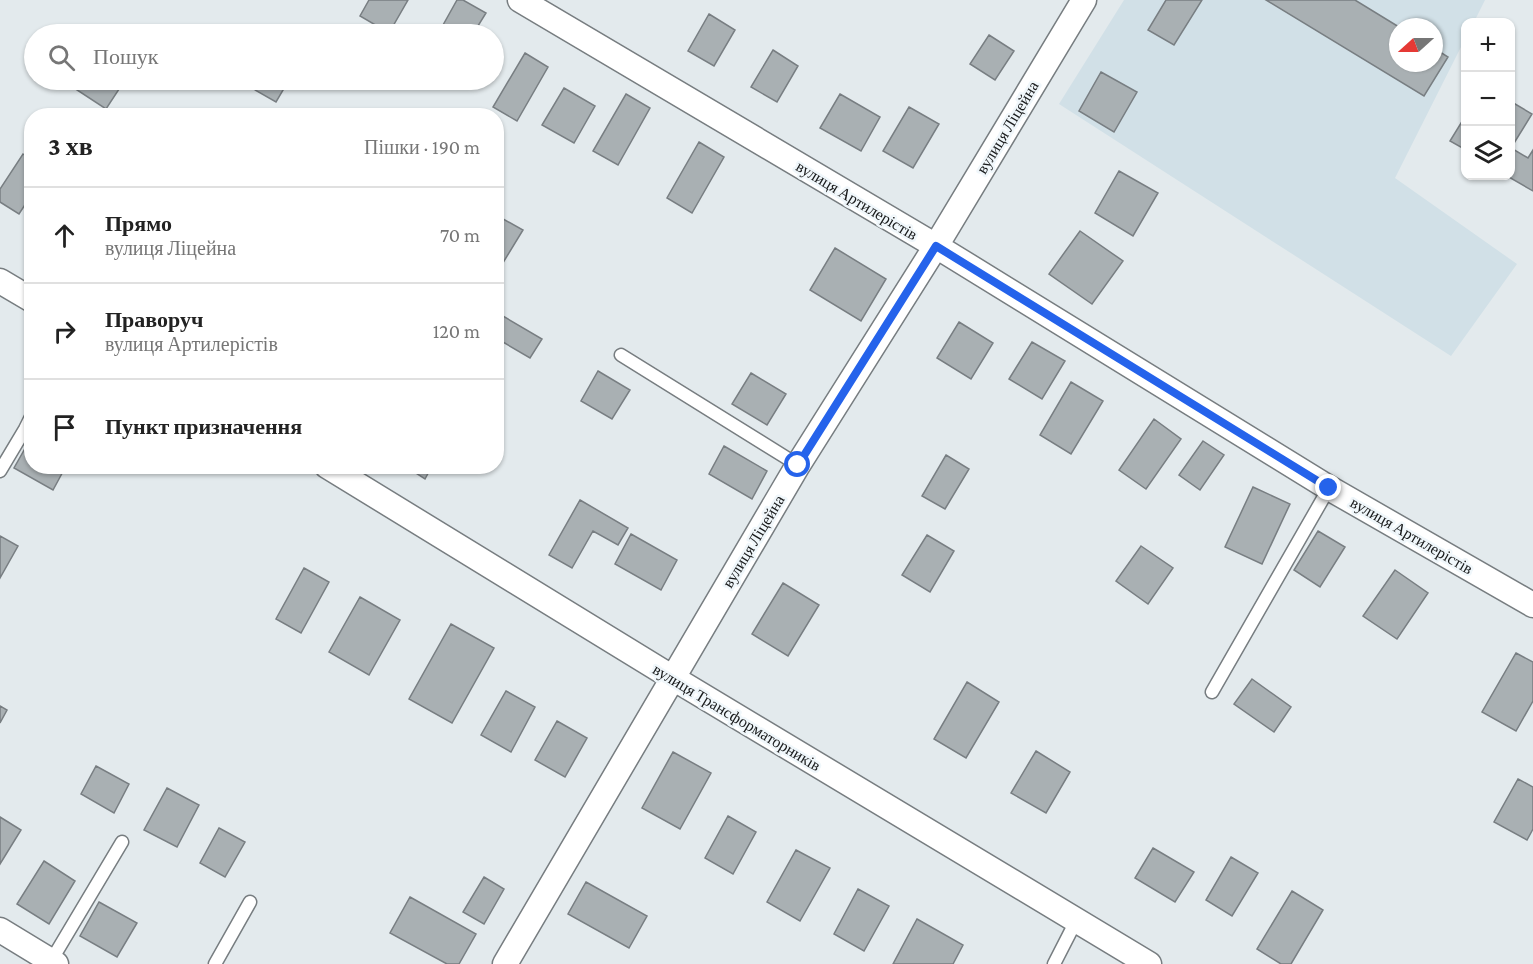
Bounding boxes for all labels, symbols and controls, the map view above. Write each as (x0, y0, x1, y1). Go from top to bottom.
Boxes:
north arrow (1389, 18, 1443, 72)
map controls (1461, 18, 1515, 180)
button: + (1461, 18, 1515, 72)
search box (24, 24, 504, 90)
icon: search (45, 41, 78, 74)
text: Пошук (93, 44, 159, 69)
button: − (1461, 72, 1515, 126)
street label: вулиця Ліцейна (973, 78, 1043, 177)
button: layers (1461, 126, 1515, 180)
text: 3 хв (48, 132, 93, 161)
text: Пішки · 190 m (364, 136, 480, 158)
street label: вулиця Артилерістів (793, 158, 921, 244)
text: Прямо (105, 211, 172, 236)
icon: ahead (48, 219, 81, 252)
text: 70 m (440, 224, 480, 246)
text: вулиця Ліцейна (105, 237, 236, 259)
text: Праворуч (105, 307, 203, 332)
icon: right (48, 315, 81, 348)
text: 120 m (433, 320, 480, 342)
text: вулиця Артилерістів (105, 333, 278, 355)
icon: arrive (48, 411, 81, 444)
text: Пункт призначення (105, 414, 302, 439)
route start (784, 451, 810, 477)
route end (1315, 474, 1341, 500)
street label: вулиця Ліцейна (719, 492, 789, 591)
street label: вулиця Артилерістів (1347, 493, 1476, 578)
street label: вулиця Трансформаторників (649, 661, 824, 775)

